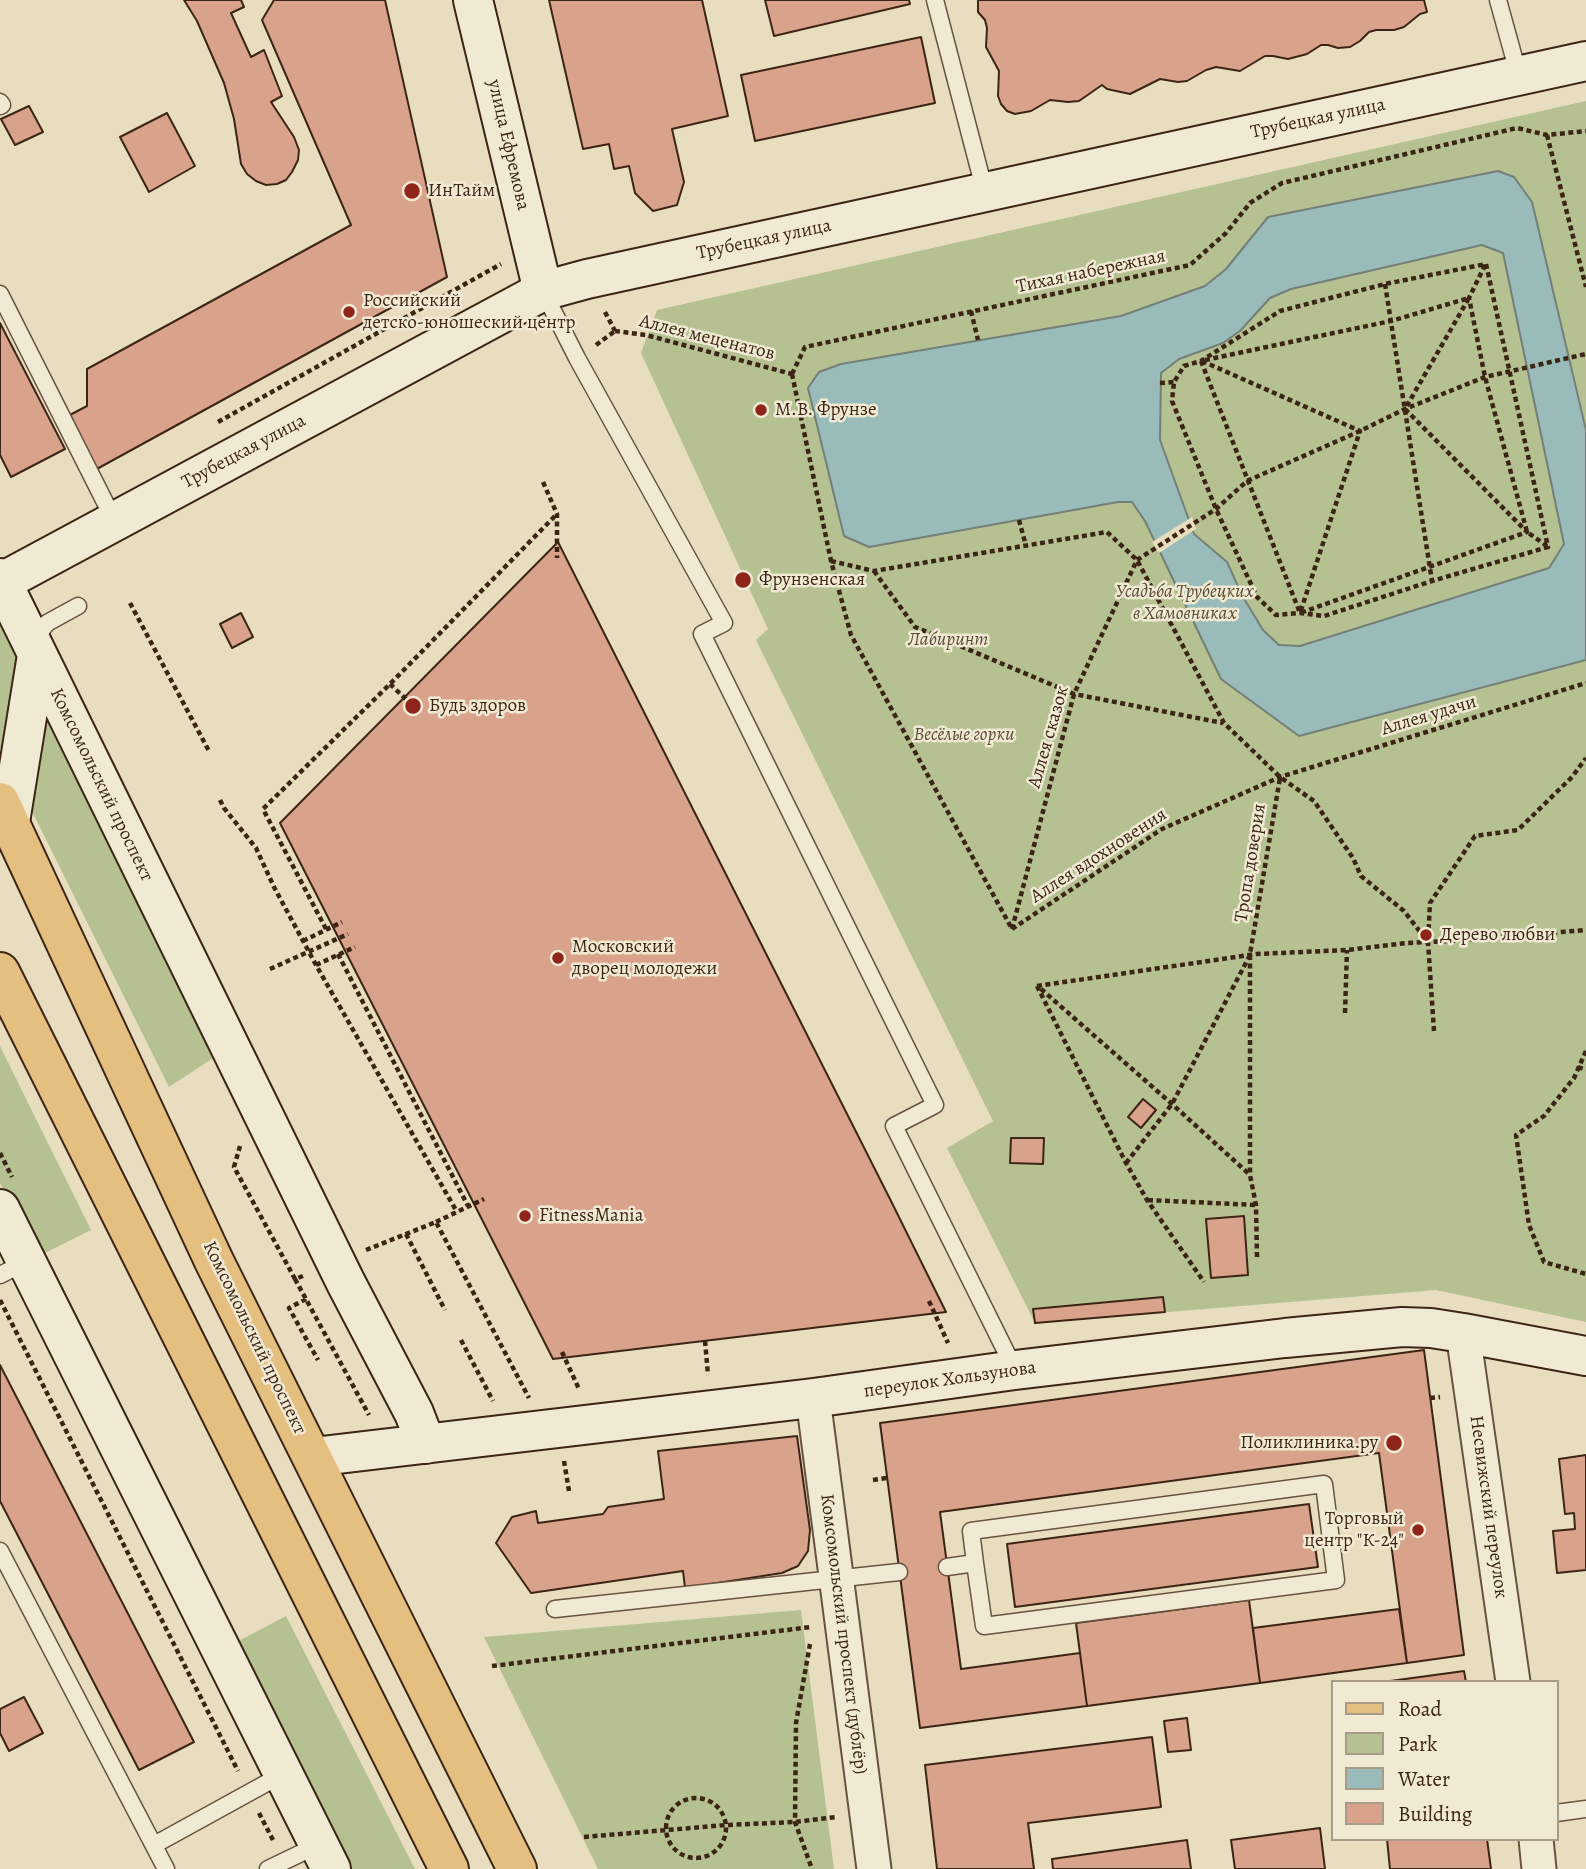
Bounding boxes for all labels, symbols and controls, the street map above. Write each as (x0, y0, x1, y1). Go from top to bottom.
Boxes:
street label: улица Ефремова (482, 77, 534, 213)
street label: Трубецкая улица (1249, 94, 1387, 144)
place label: ИнТайм (428, 180, 495, 202)
marker: ИнТайм (402, 181, 422, 201)
street label: Трубецкая улица (695, 215, 833, 265)
street label: Тихая набережная (1014, 245, 1168, 299)
place label: Российский детско-юношеский центр (363, 290, 576, 334)
marker: Российский детско-юношеский центр (341, 304, 357, 320)
street label: Аллея меценатов (637, 310, 777, 366)
place label: М.В. Фрунзе (775, 399, 877, 421)
marker: М.В. Фрунзе (753, 402, 769, 418)
street label: Трубецкая улица (178, 410, 310, 494)
place label: Фрунзенская (759, 569, 865, 591)
marker: Фрунзенская (733, 570, 753, 590)
park label: Усадьба Трубецких в Хамовниках (1116, 581, 1254, 625)
park label: Лабиринт (908, 629, 988, 651)
street label: Аллея сказок (1024, 683, 1074, 791)
street label: Комсомольский проспект (44, 685, 158, 885)
street label: Аллея удачи (1379, 691, 1479, 741)
place label: Будь здоров (429, 695, 526, 717)
marker: Будь здоров (403, 696, 423, 716)
park label: Весёлые горки (914, 724, 1014, 746)
street label: Тропа доверия (1230, 802, 1272, 924)
street label: Аллея вдохновения (1027, 803, 1171, 909)
place label: Дерево любви (1440, 924, 1555, 946)
marker: Дерево любви (1418, 927, 1434, 943)
place label: Московский дворец молодежи (572, 936, 717, 980)
marker: Московский дворец молодежи (550, 950, 566, 966)
place label: FitnessMania (539, 1205, 644, 1227)
marker: FitnessMania (517, 1208, 533, 1224)
street label: Комсомольский проспект (197, 1238, 311, 1438)
street label: переулок Хользунова (862, 1357, 1038, 1403)
street label: Несвижский переулок (1464, 1414, 1512, 1600)
place label: Поликлиника.ру (1240, 1432, 1378, 1454)
marker: Поликлиника.ру (1384, 1433, 1404, 1453)
street label: Комсомольский проспект (дублёр) (814, 1493, 872, 1775)
place label: Торговый центр "К-24" (1304, 1508, 1404, 1552)
marker: Торговый центр "К-24" (1410, 1522, 1426, 1538)
legend (1330, 1680, 1558, 1841)
text: Road (1398, 1695, 1442, 1723)
text: Park (1398, 1730, 1437, 1758)
text: Water (1398, 1765, 1450, 1793)
text: Building (1398, 1800, 1472, 1828)

